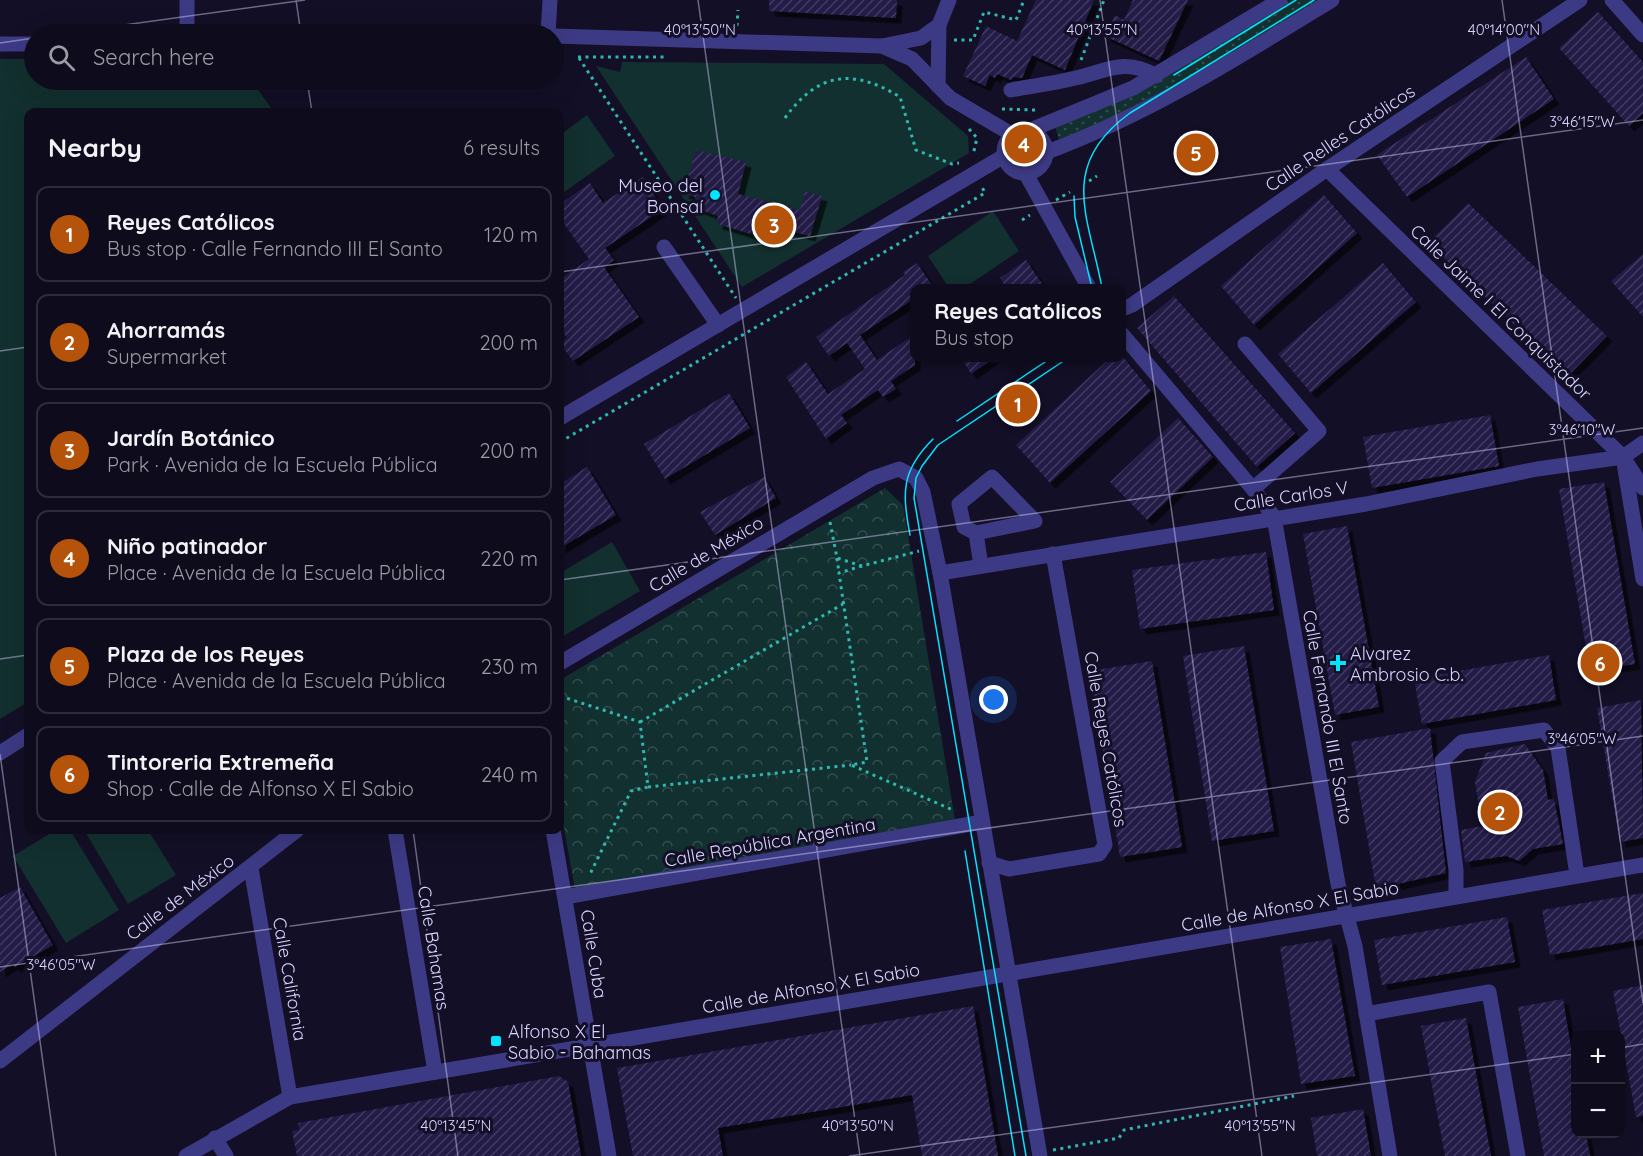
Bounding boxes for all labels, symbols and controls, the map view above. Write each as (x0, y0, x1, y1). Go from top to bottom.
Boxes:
text: 40°13'50"N (664, 20, 736, 39)
text: 40°13'55"N (1066, 20, 1138, 39)
text: 40°14'00"N (1468, 20, 1540, 39)
search box (24, 24, 564, 90)
icon: search (45, 41, 78, 74)
text: Search here (93, 43, 214, 71)
street label: Calle Relles Católicos (1261, 79, 1419, 197)
text: 3°46'15"W (1549, 112, 1615, 131)
pin: 4 (1004, 122, 1044, 166)
pin: 5 (1176, 130, 1216, 176)
text: Nearby (48, 131, 142, 164)
text: 6 results (463, 135, 540, 160)
place label: Museo del Bonsaí (618, 174, 703, 218)
marker: Museo del Bonsaí (708, 188, 722, 202)
pin: 3 (754, 202, 794, 248)
text: Reyes Católicos (107, 208, 275, 236)
street label: Calle Jaime I El Conquistador (1406, 219, 1597, 405)
text: 1 (66, 222, 73, 247)
text: 120 m (484, 222, 538, 247)
text: Bus stop · Calle Fernando III El Santo (107, 236, 443, 261)
popup (910, 284, 1126, 362)
text: Reyes Católicos (934, 297, 1102, 325)
text: Ahorramás (107, 316, 225, 344)
text: Bus stop (934, 325, 1014, 350)
text: 2 (64, 330, 75, 355)
text: 200 m (479, 330, 538, 355)
text: Supermarket (107, 344, 227, 369)
pin: 1 (998, 382, 1038, 426)
text: 3°46'10"W (1549, 420, 1616, 439)
text: Jardín Botánico (107, 424, 275, 452)
text: 3 (64, 438, 75, 463)
text: 200 m (479, 438, 538, 463)
text: Park · Avenida de la Escuela Pública (107, 452, 438, 477)
street label: Calle Carlos V (1232, 476, 1350, 516)
street label: Calle de México (645, 511, 767, 597)
text: Niño patinador (107, 532, 267, 560)
text: 4 (64, 546, 75, 571)
text: 220 m (480, 546, 538, 571)
text: Place · Avenida de la Escuela Pública (107, 560, 446, 585)
street label: Calle Fernando III El Santo (1298, 608, 1358, 826)
text: Plaza de los Reyes (107, 640, 304, 668)
pin: 6 (1580, 640, 1620, 686)
place label: Alvarez Ambrosio C.b. (1350, 642, 1464, 686)
street label: Calle Reyes Católicos (1079, 649, 1133, 829)
text: 5 (64, 654, 75, 679)
text: 230 m (481, 654, 538, 679)
marker: Alvarez Ambrosio C.b. (1331, 656, 1345, 670)
text: Place · Avenida de la Escuela Pública (107, 668, 446, 693)
your location (979, 685, 1008, 714)
text: 3°46'05"W (1547, 729, 1617, 748)
text: Tintoreria Extremeña (107, 748, 334, 776)
text: 6 (64, 762, 75, 787)
text: 240 m (481, 762, 538, 787)
text: Shop · Calle de Alfonso X El Sabio (107, 776, 414, 801)
pin: 2 (1480, 790, 1520, 834)
street label: Calle República Argentina (663, 812, 877, 872)
street label: Calle de México (121, 849, 239, 945)
street label: Calle de Alfonso X El Sabio (1179, 876, 1401, 936)
street label: Calle Bahamas (413, 884, 455, 1012)
street label: Calle Cuba (576, 908, 612, 1000)
street label: Calle California (268, 915, 312, 1043)
text: 3°46'05"W (26, 955, 96, 974)
street label: Calle de Alfonso X El Sabio (700, 958, 922, 1018)
place label: Alfonso X El Sabio - Bahamas (508, 1020, 651, 1064)
map controls (1571, 1030, 1625, 1138)
button: + (1571, 1030, 1625, 1084)
marker: Alfonso X El Sabio - Bahamas (489, 1034, 503, 1048)
button: − (1571, 1084, 1625, 1138)
text: 40°13'45"N (421, 1116, 491, 1135)
text: 40°13'50"N (822, 1116, 894, 1135)
text: 40°13'55"N (1224, 1116, 1296, 1135)

